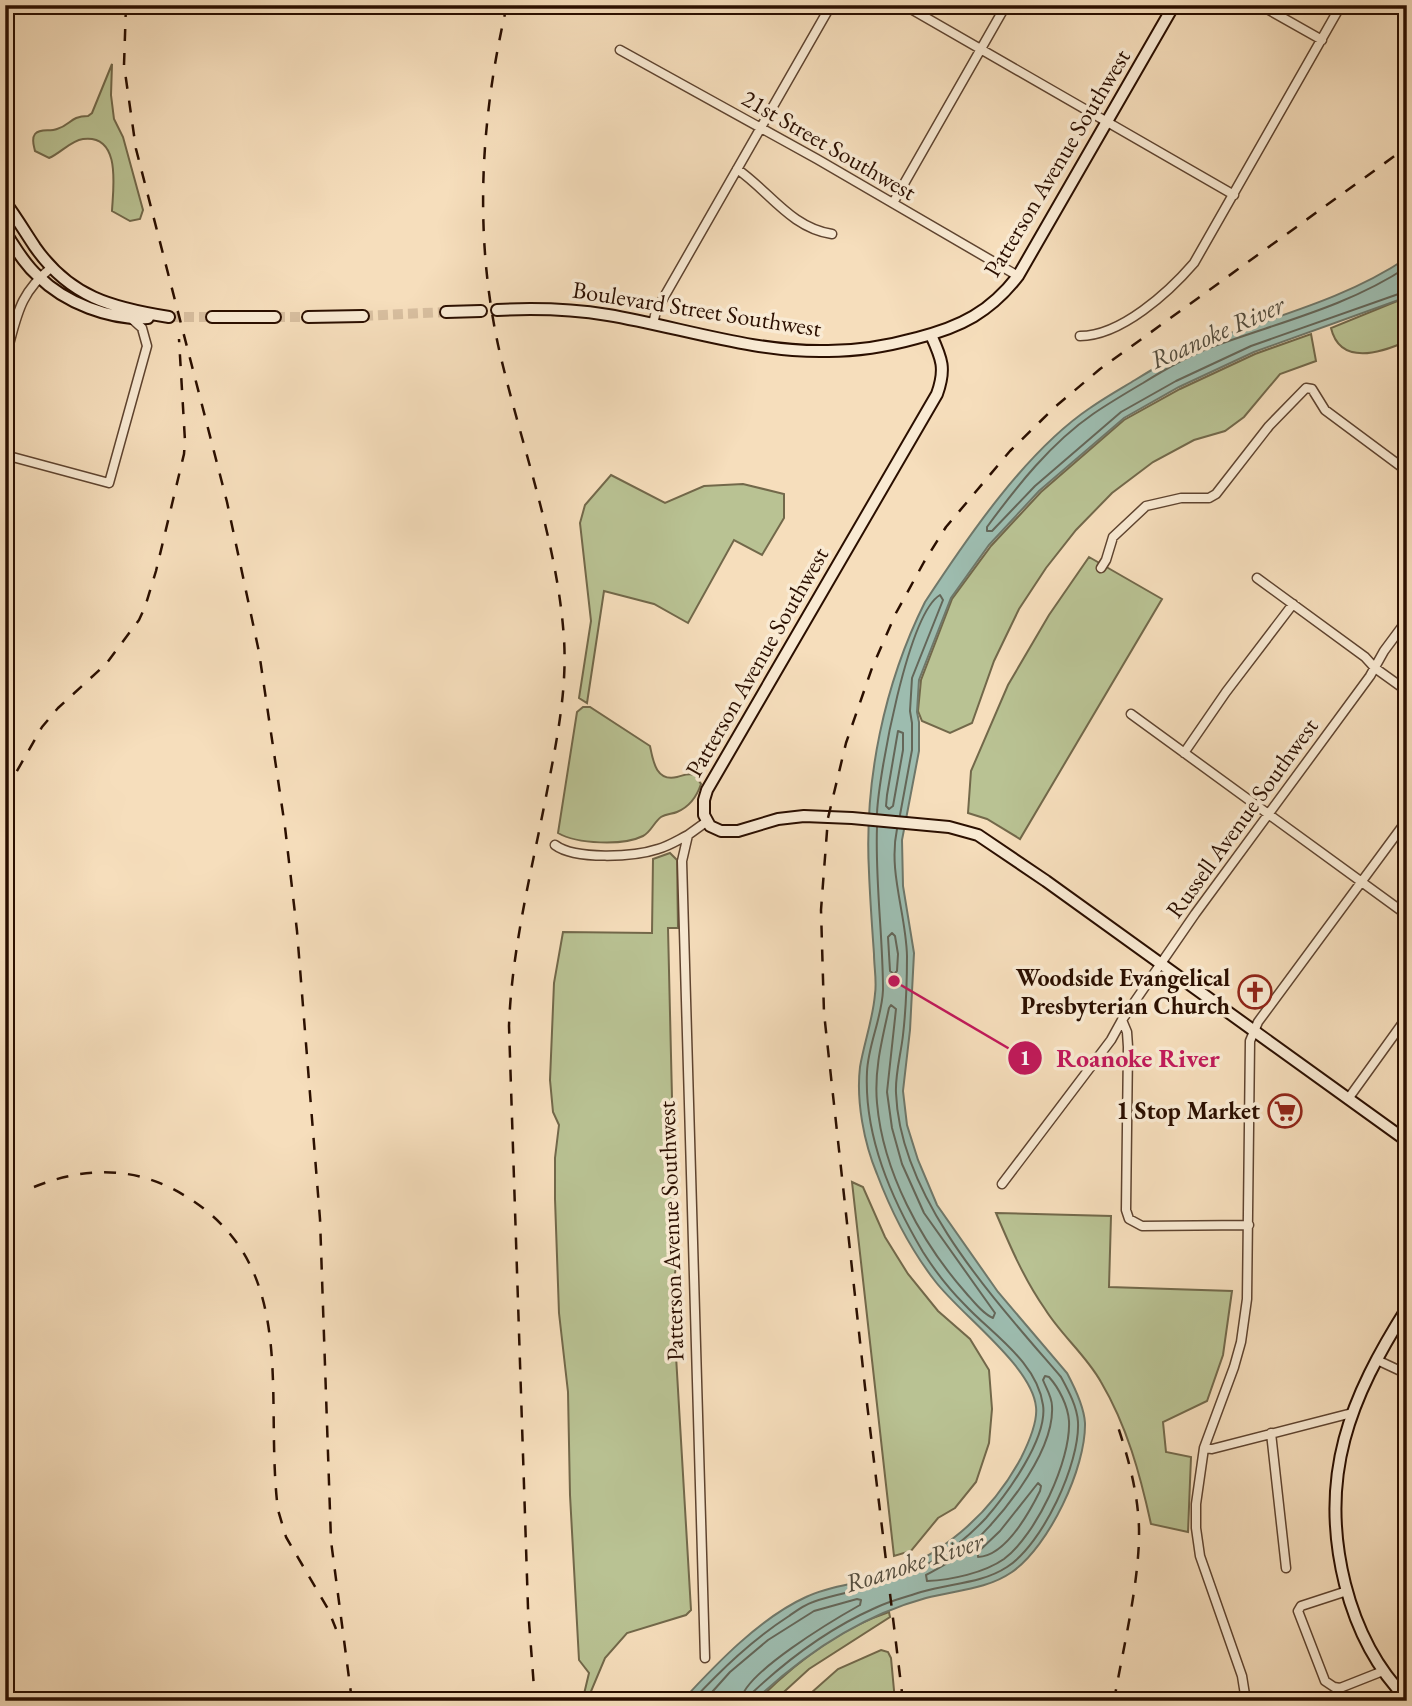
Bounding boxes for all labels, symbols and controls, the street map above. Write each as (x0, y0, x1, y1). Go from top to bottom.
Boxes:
street label: Patterson Avenue Southwest (976, 43, 1137, 282)
street label: 21st Street Southwest (737, 82, 922, 207)
street label: Boulevard Street Southwest (570, 274, 824, 344)
water label: Roanoke River (1144, 287, 1291, 377)
street label: Patterson Avenue Southwest (678, 541, 835, 782)
street label: Russell Avenue Southwest (1158, 711, 1325, 924)
place label: Woodside Evangelical Presbyterian Church (1016, 962, 1231, 1022)
church icon: Woodside Evangelical Presbyterian Church (1236, 973, 1274, 1011)
callout: Roanoke River (1007, 1035, 1233, 1082)
text: Roanoke River (1056, 1041, 1220, 1075)
text: 1 (1019, 1044, 1031, 1071)
supermarket icon: 1 Stop Market (1266, 1092, 1304, 1130)
place label: 1 Stop Market (1116, 1095, 1260, 1126)
street label: Patterson Avenue Southwest (650, 1100, 691, 1362)
water label: Roanoke River (840, 1523, 989, 1600)

